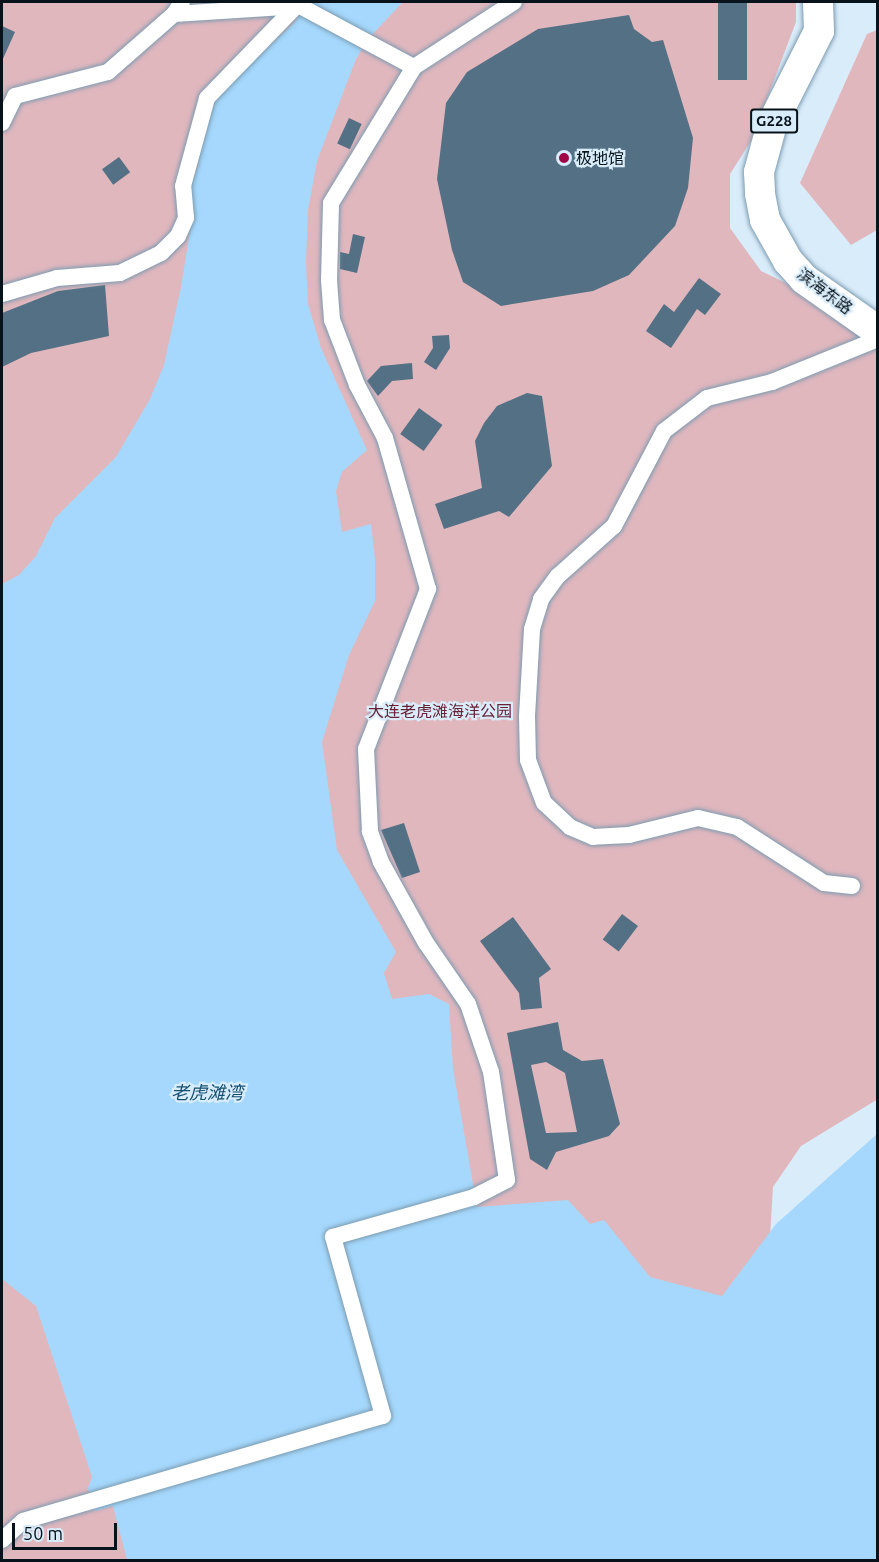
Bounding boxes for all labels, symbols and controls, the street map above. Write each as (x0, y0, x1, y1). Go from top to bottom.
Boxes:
road number: G228 (750, 109, 798, 133)
place label: 极地馆 (576, 148, 624, 168)
marker: 极地馆 (557, 151, 571, 165)
street label: 滨海东路 (794, 264, 856, 318)
park label: 大连老虎滩海洋公园 (368, 701, 512, 721)
water label: 老虎滩湾 (171, 1081, 243, 1103)
scale bar (15, 1511, 120, 1549)
text: 50 m (23, 1523, 63, 1543)

